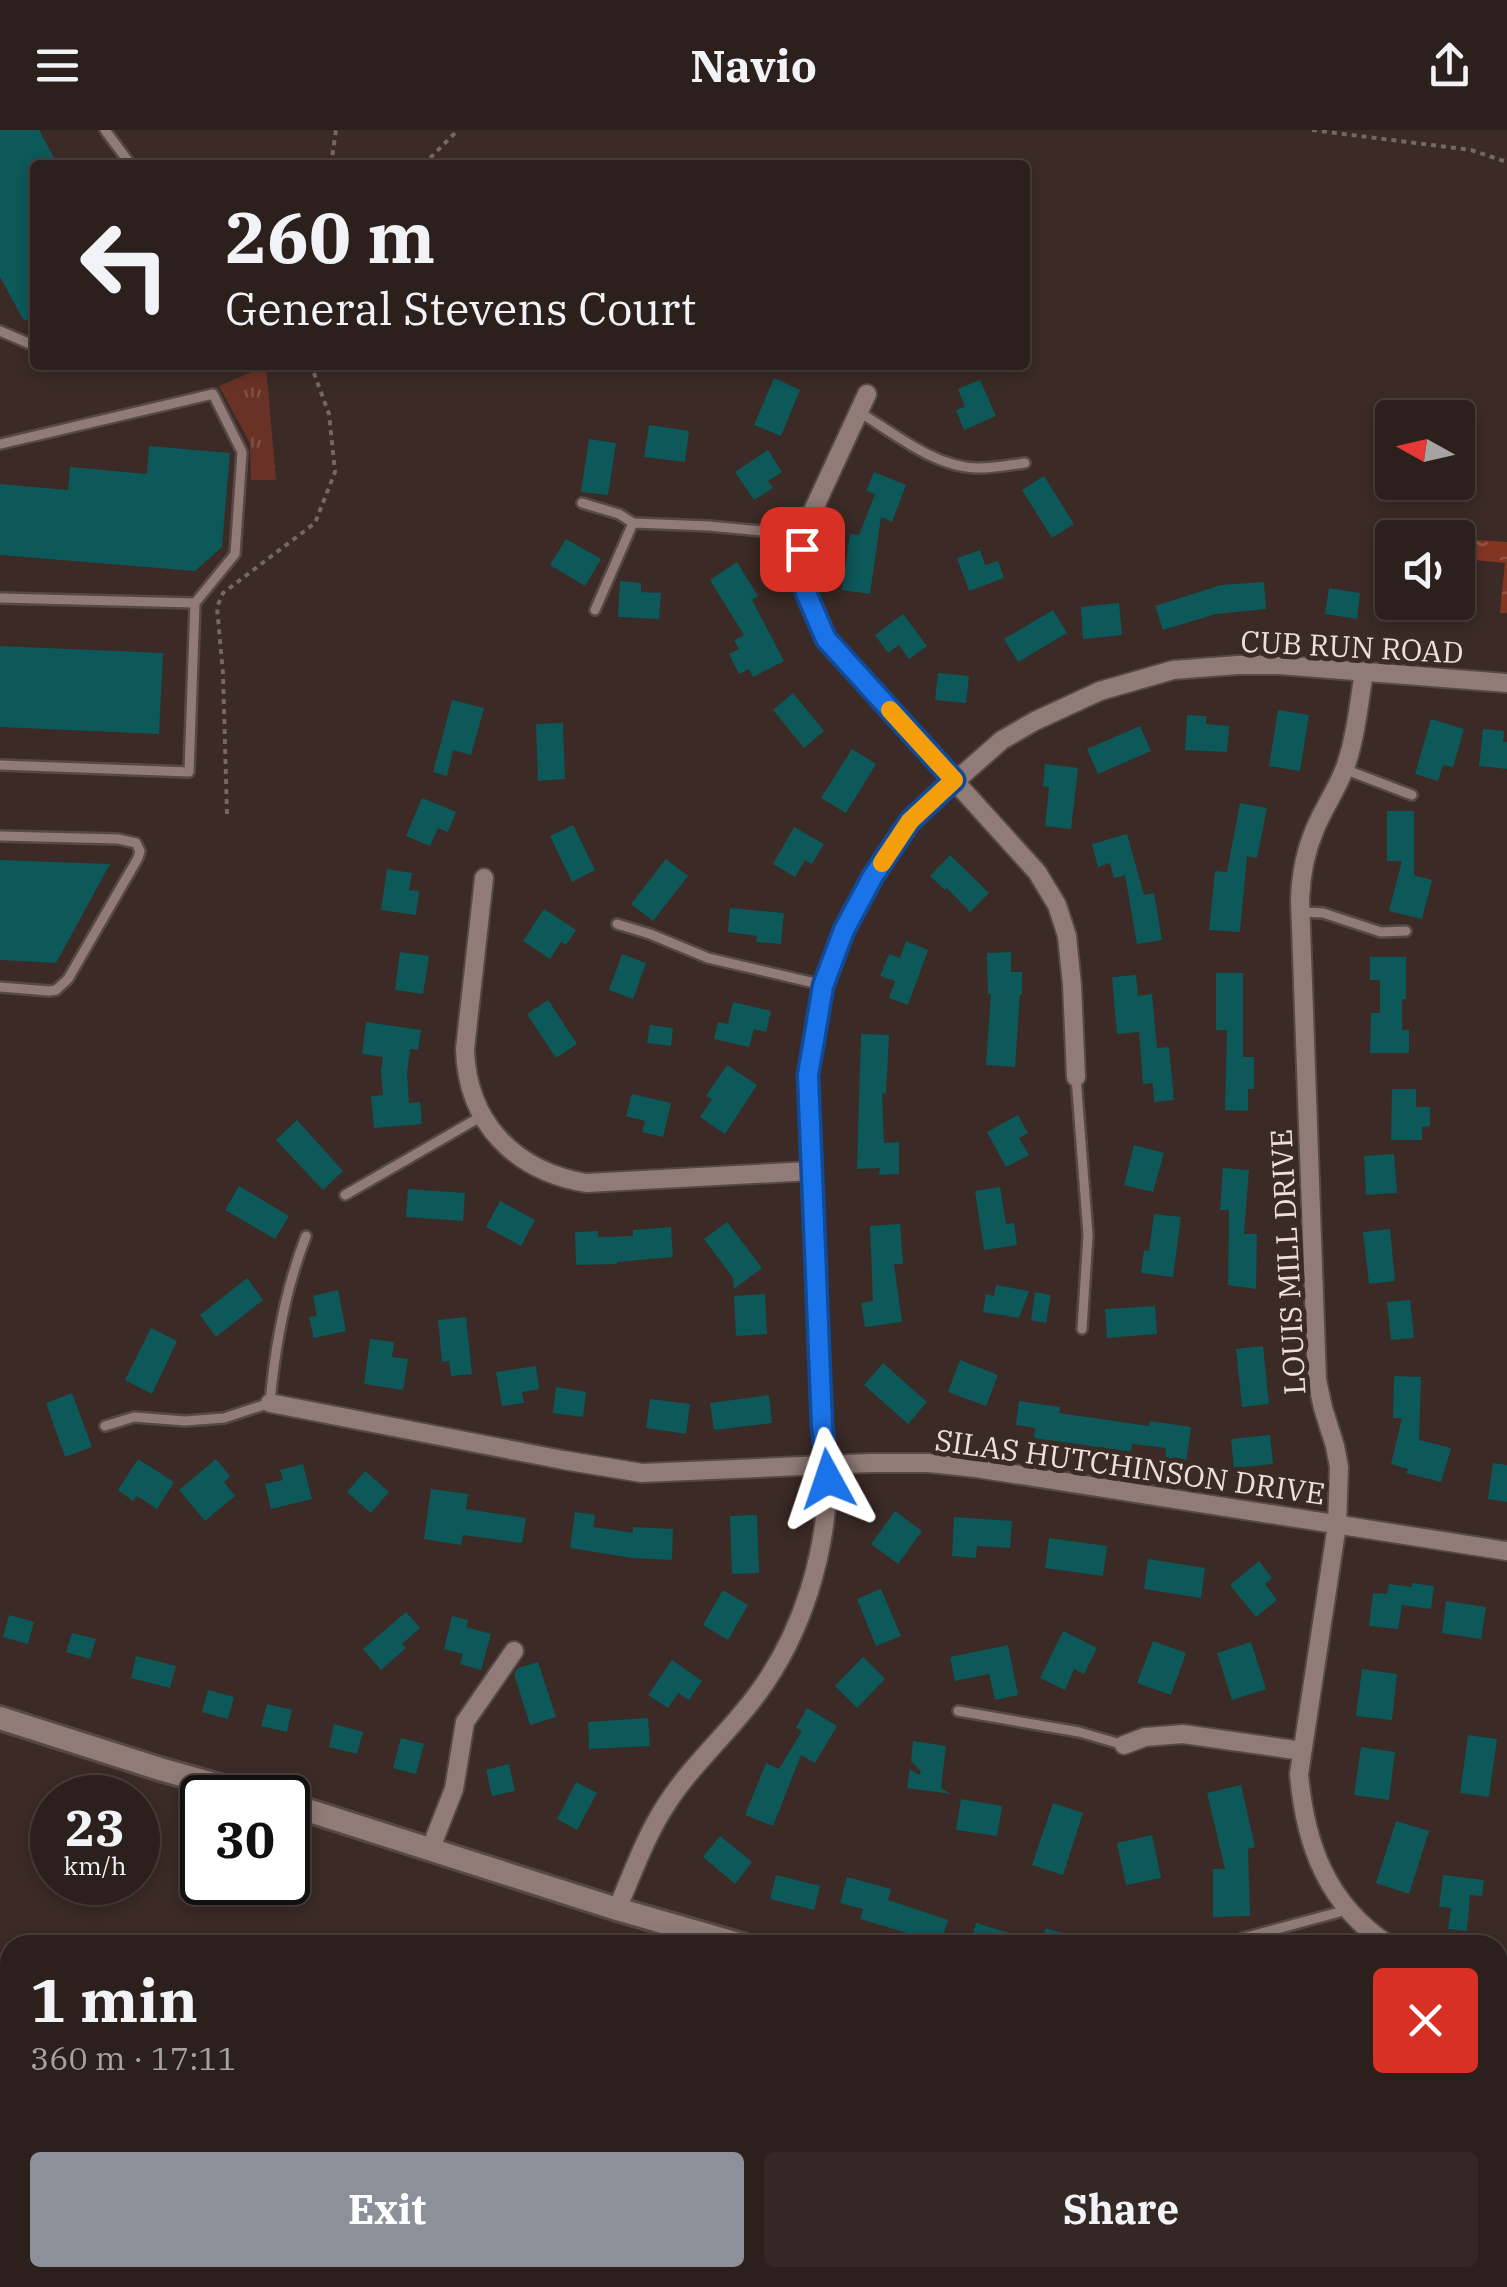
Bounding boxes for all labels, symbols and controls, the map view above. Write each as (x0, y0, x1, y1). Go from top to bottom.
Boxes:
text: Navio (690, 36, 817, 94)
icon: menu (30, 38, 85, 93)
icon: share (1422, 38, 1477, 93)
text: 260 m (225, 191, 435, 282)
icon: left (60, 200, 190, 330)
text: General Stevens Court (225, 279, 696, 337)
north arrow (1375, 400, 1475, 500)
map controls (1375, 400, 1475, 620)
pin (760, 507, 845, 592)
button: sound (1375, 520, 1475, 620)
icon: arrive (775, 522, 830, 577)
street label: CUB RUN ROAD (1240, 621, 1464, 671)
street label: LOUIS MILL DRIVE (1261, 1128, 1313, 1396)
street label: SILAS HUTCHINSON DRIVE (933, 1419, 1327, 1513)
position arrow (776, 1427, 880, 1531)
speed limit sign: 30 (180, 1775, 310, 1905)
text: 23 (65, 1795, 125, 1860)
text: km/h (63, 1849, 127, 1882)
text: 1 min (30, 1960, 198, 2039)
button: close (1373, 1968, 1478, 2073)
text: 360 m · 17:11 (30, 2037, 237, 2079)
button: Exit (30, 2152, 744, 2267)
button: Share (764, 2152, 1478, 2267)

